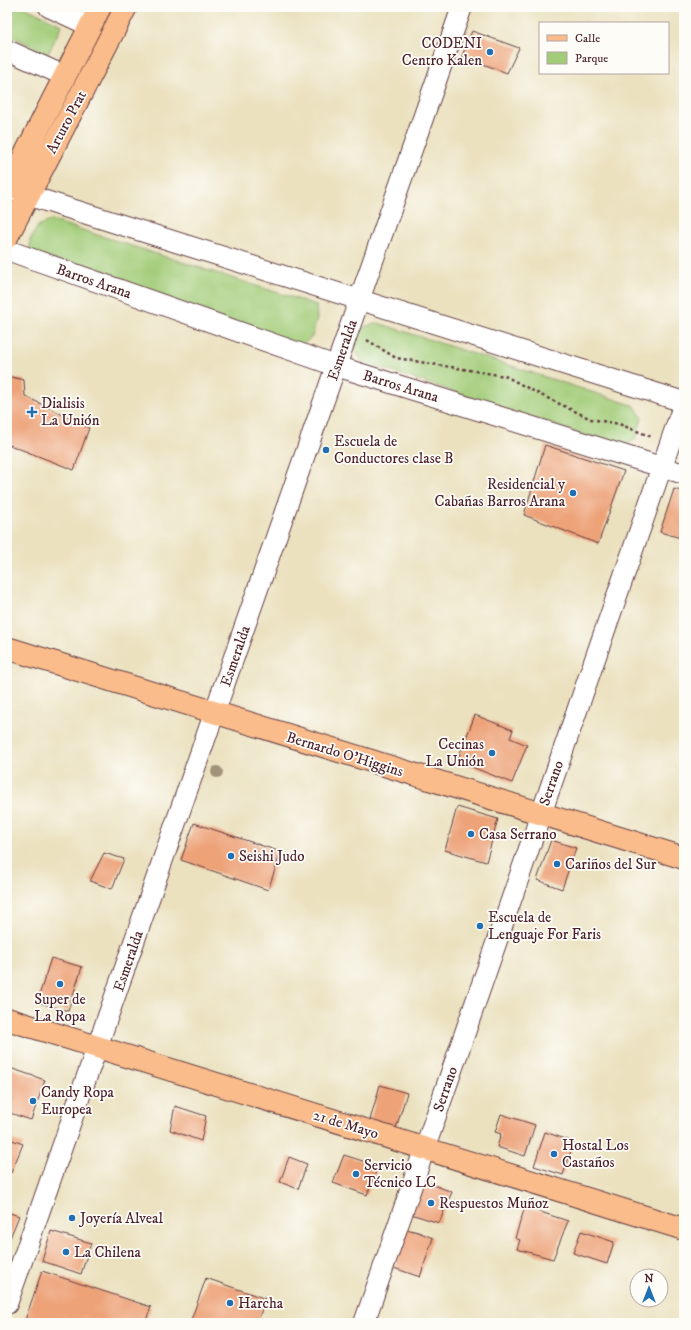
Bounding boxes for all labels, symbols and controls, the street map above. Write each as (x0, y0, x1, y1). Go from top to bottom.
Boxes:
legend (539, 22, 669, 74)
text: Calle (575, 31, 600, 46)
place label: CODENI Centro Kalen (402, 34, 482, 70)
marker: CODENI Centro Kalen (485, 47, 495, 57)
text: Parque (575, 51, 608, 66)
street label: Arturo Prat (42, 87, 91, 157)
street label: Barros Arana (54, 260, 135, 303)
street label: Esmeralda (323, 317, 362, 383)
street label: Barros Arana (361, 366, 442, 407)
place label: Dialisis La Unión (41, 394, 100, 430)
marker: Dialisis La Unión (26, 406, 38, 418)
place label: Escuela de Conductores clase B (334, 432, 454, 468)
marker: Escuela de Conductores clase B (321, 445, 331, 455)
place label: Residencial y Cabañas Barros Arana (435, 475, 566, 511)
marker: Residencial y Cabañas Barros Arana (568, 488, 578, 498)
street label: Esmeralda (216, 623, 255, 689)
street label: Bernardo O'Higgins (284, 728, 406, 781)
place label: Cecinas La Unión (426, 735, 484, 771)
marker: Cecinas La Unión (487, 748, 497, 758)
street label: Serrano (535, 758, 568, 808)
place label: Casa Serrano (479, 825, 557, 844)
marker: Casa Serrano (466, 829, 476, 839)
place label: Seishi Judo (239, 847, 305, 866)
marker: Seishi Judo (226, 851, 236, 861)
place label: Cariños del Sur (565, 855, 657, 874)
marker: Cariños del Sur (552, 859, 562, 869)
place label: Escuela de Lenguaje For Faris (488, 908, 601, 944)
marker: Escuela de Lenguaje For Faris (475, 921, 485, 931)
street label: Esmeralda (109, 928, 148, 994)
marker: Super de La Ropa (55, 979, 65, 989)
place label: Super de La Ropa (34, 990, 86, 1026)
street label: Serrano (429, 1064, 462, 1114)
place label: Candy Ropa Europea (41, 1083, 115, 1119)
marker: Candy Ropa Europea (28, 1096, 38, 1106)
street label: 21 de Mayo (311, 1106, 381, 1143)
place label: Hostal Los Castaños (562, 1136, 629, 1172)
marker: Hostal Los Castaños (549, 1149, 559, 1159)
place label: Servicio Técnico LC (364, 1156, 436, 1192)
marker: Servicio Técnico LC (351, 1169, 361, 1179)
place label: Respuestos Muñoz (439, 1194, 549, 1213)
marker: Respuestos Muñoz (426, 1198, 436, 1208)
place label: Joyería Alveal (78, 1209, 163, 1228)
marker: Joyería Alveal (67, 1213, 77, 1223)
place label: La Chilena (74, 1243, 142, 1262)
marker: La Chilena (61, 1247, 71, 1257)
north arrow (629, 1268, 669, 1308)
text: N (644, 1272, 654, 1286)
place label: Harcha (238, 1294, 284, 1313)
marker: Harcha (225, 1298, 235, 1308)

